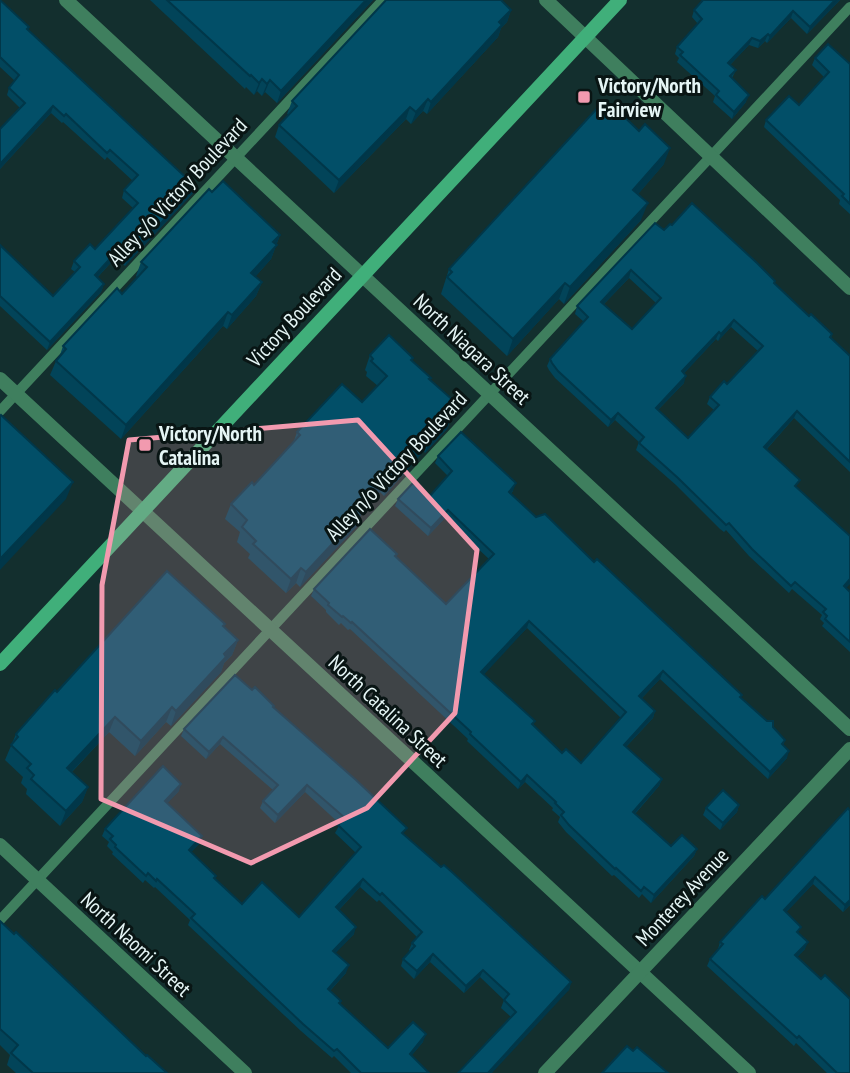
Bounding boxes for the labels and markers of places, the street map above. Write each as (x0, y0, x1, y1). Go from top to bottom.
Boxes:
place label: Victory/North Fairview (597, 72, 701, 123)
marker: Victory/North Fairview (576, 89, 592, 105)
place label: Victory/North Catalina (158, 420, 262, 471)
marker: Victory/North Catalina (137, 437, 153, 453)

